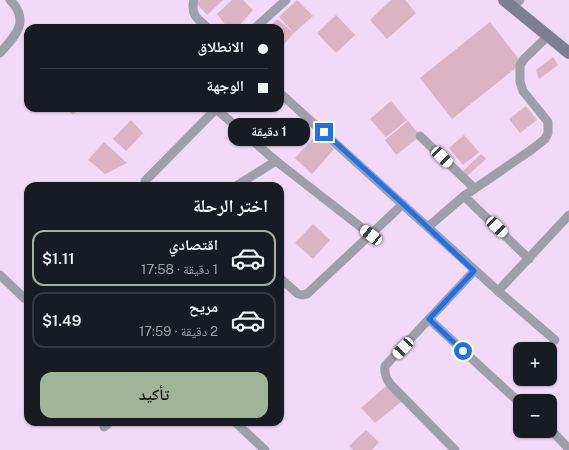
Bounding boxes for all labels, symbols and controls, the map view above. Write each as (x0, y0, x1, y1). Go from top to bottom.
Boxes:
text: الانطلاق (198, 38, 244, 55)
text: الوجهة (206, 77, 244, 94)
callout: 1 دقيقة (228, 118, 310, 146)
route end (315, 123, 333, 141)
text: 1 دقيقة (251, 124, 287, 139)
car (429, 144, 455, 170)
text: اختر الرحلة (193, 195, 268, 216)
car (484, 214, 510, 240)
car (358, 223, 384, 247)
text: اقتصادي (169, 236, 218, 253)
icon: car (230, 240, 266, 276)
text: $1.11 (42, 250, 75, 267)
text: 1 دقيقة · 17:58 (141, 262, 218, 277)
text: مريح (189, 298, 218, 315)
icon: car (230, 302, 266, 338)
text: $1.49 (42, 312, 81, 329)
text: 2 دقيقة · 17:59 (139, 324, 218, 339)
car (390, 335, 416, 361)
route start (454, 342, 472, 360)
map controls (513, 342, 557, 438)
button: + (513, 342, 557, 386)
button: تأكيد (40, 372, 268, 418)
button: − (513, 394, 557, 438)

